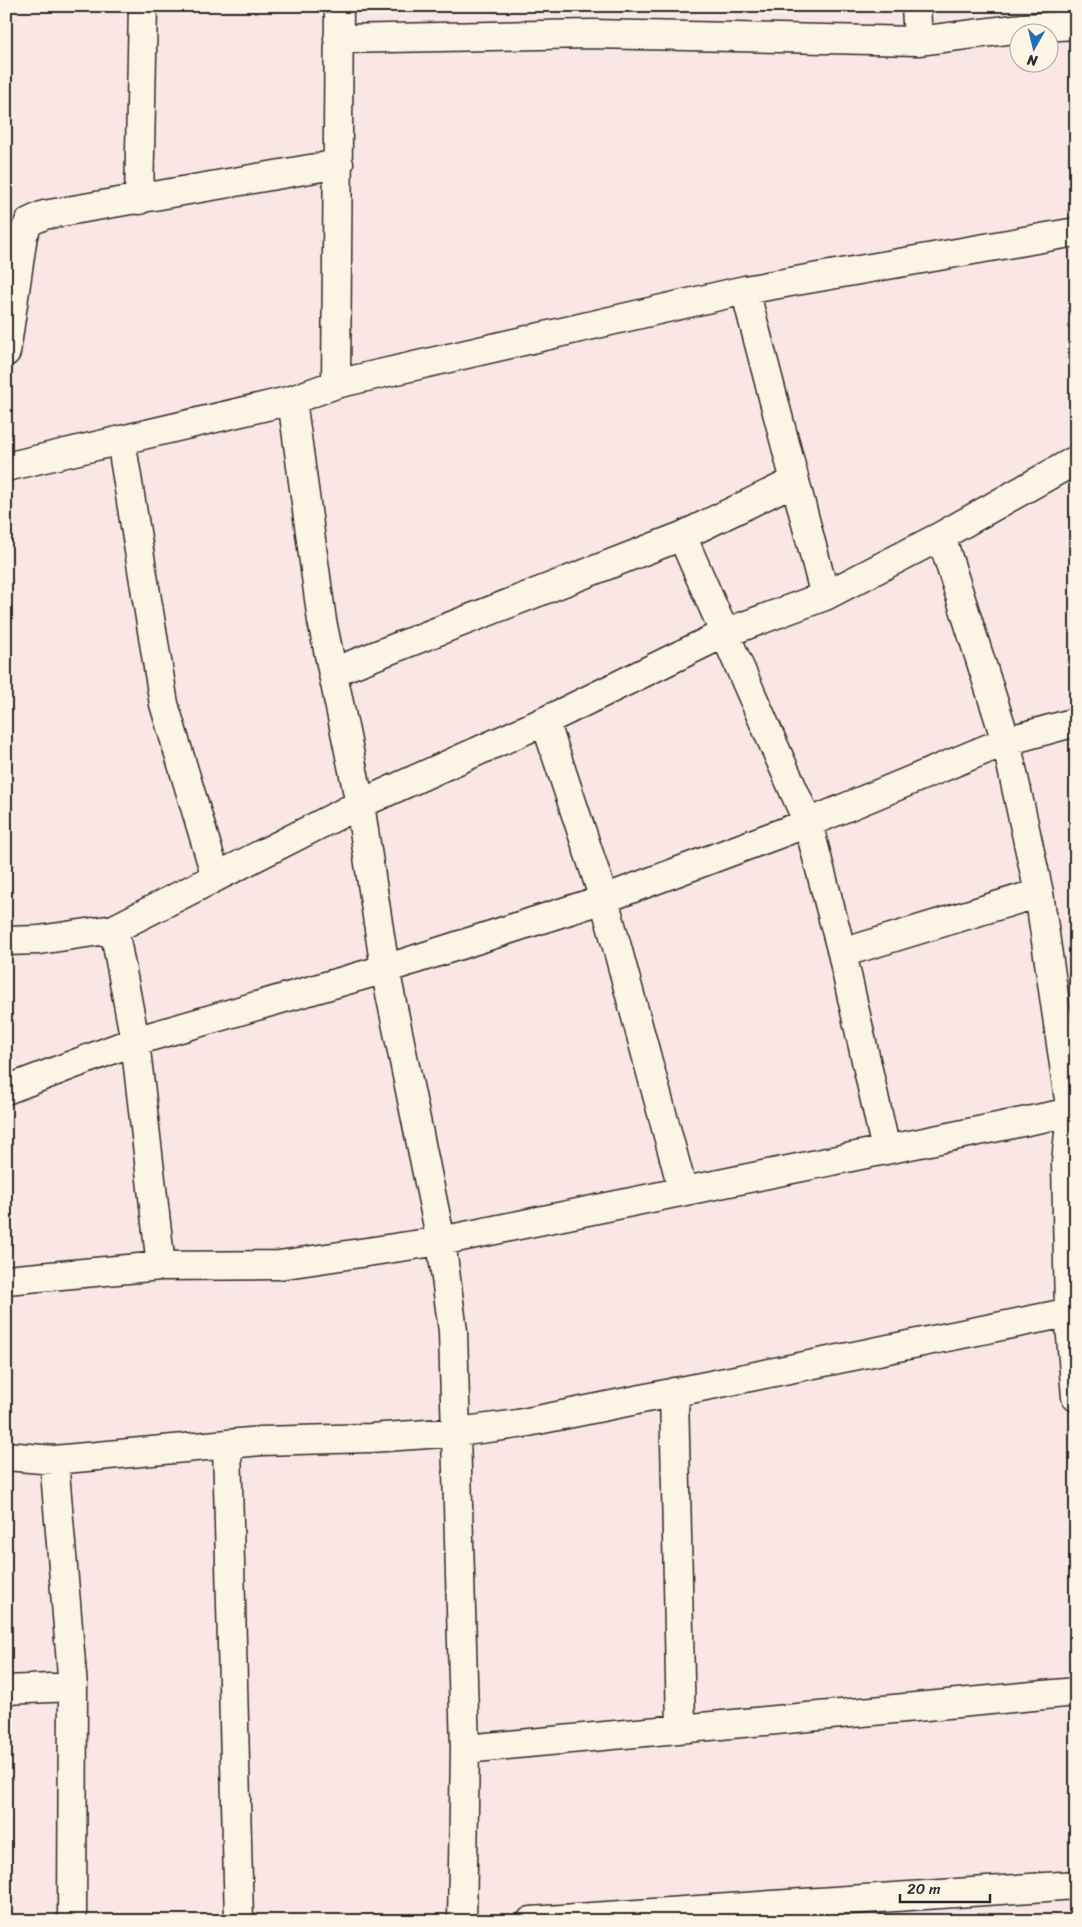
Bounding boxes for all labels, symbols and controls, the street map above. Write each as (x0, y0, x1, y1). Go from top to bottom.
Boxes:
north arrow (1010, 22, 1060, 72)
text: N (1025, 47, 1040, 74)
scale bar (900, 1872, 990, 1904)
text: 20 m (907, 1876, 941, 1902)

